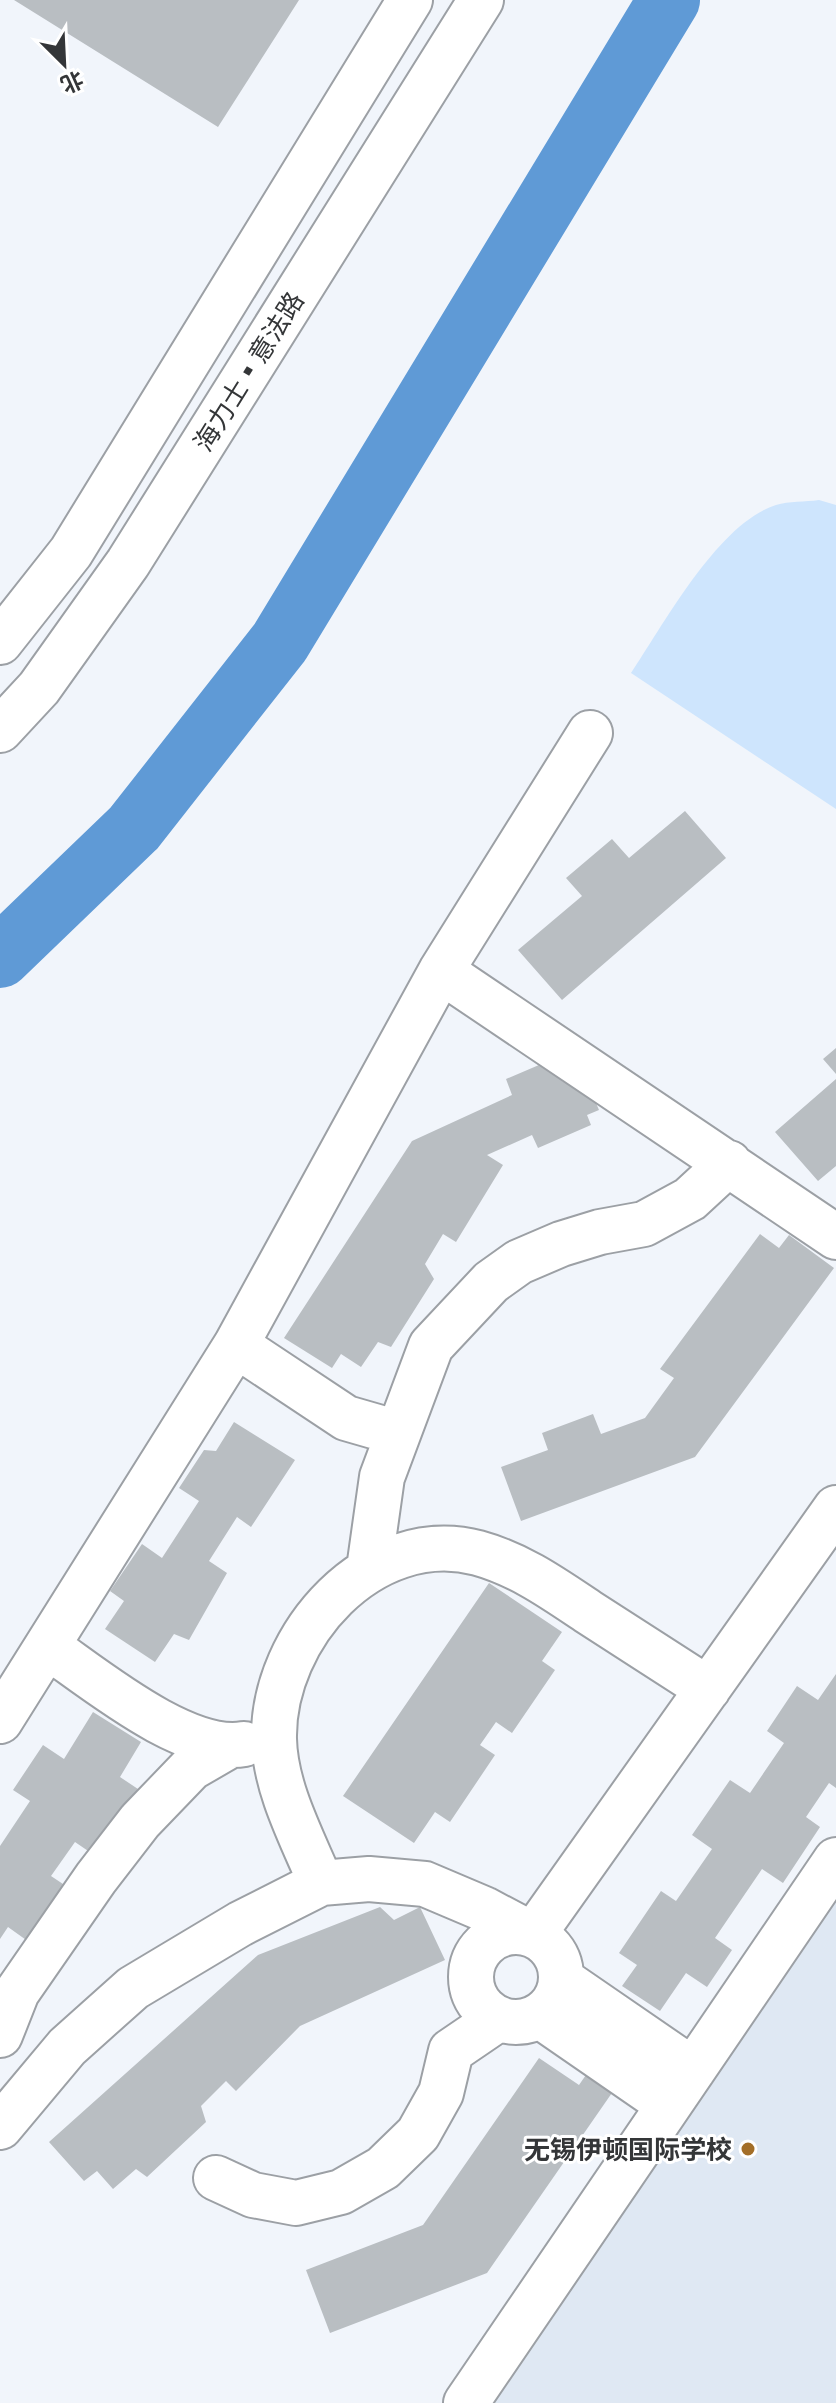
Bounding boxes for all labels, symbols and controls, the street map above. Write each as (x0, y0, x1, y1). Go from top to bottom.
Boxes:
north arrow (24, 24, 104, 104)
text: 北 (56, 64, 88, 100)
street label: 海力士▪意法路 (185, 284, 311, 458)
place label: 无锡伊顿国际学校 (524, 2131, 732, 2167)
marker: 无锡伊顿国际学校 (739, 2140, 757, 2158)

